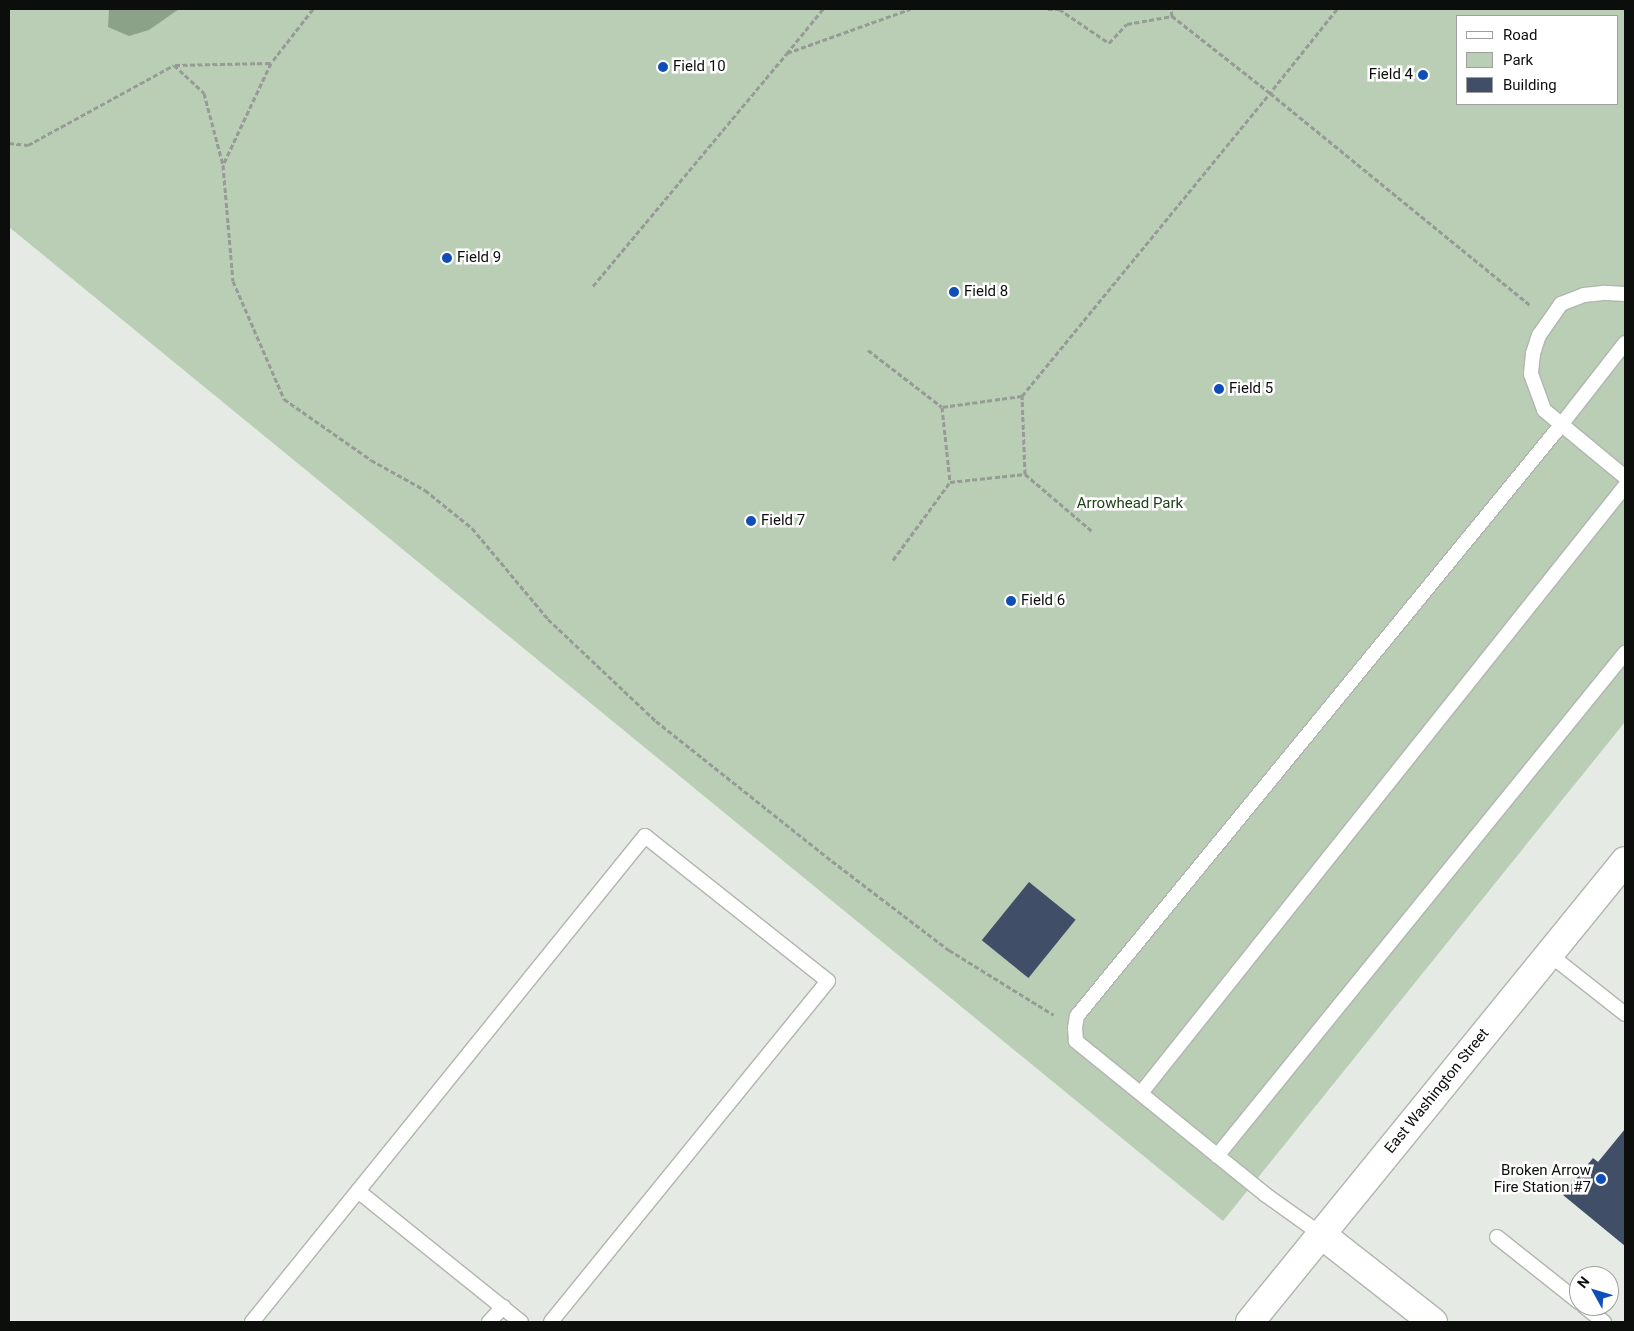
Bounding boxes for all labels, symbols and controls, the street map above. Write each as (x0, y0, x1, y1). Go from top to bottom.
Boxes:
legend (1456, 15, 1619, 105)
text: Road (1503, 26, 1537, 44)
text: Park (1503, 51, 1533, 69)
place label: Field 10 (673, 58, 726, 76)
marker: Field 10 (657, 61, 669, 73)
place label: Field 4 (1369, 66, 1413, 84)
marker: Field 4 (1417, 69, 1429, 81)
text: Building (1503, 76, 1557, 94)
place label: Field 9 (457, 249, 501, 267)
marker: Field 9 (441, 252, 453, 264)
place label: Field 8 (964, 283, 1008, 301)
marker: Field 8 (948, 286, 960, 298)
place label: Field 5 (1229, 380, 1273, 398)
marker: Field 5 (1213, 383, 1225, 395)
park label: Arrowhead Park (1077, 495, 1183, 513)
place label: Field 7 (761, 512, 805, 530)
marker: Field 7 (745, 515, 757, 527)
place label: Field 6 (1021, 592, 1065, 610)
marker: Field 6 (1005, 595, 1017, 607)
street label: East Washington Street (1381, 1025, 1493, 1157)
place label: Broken Arrow Fire Station #7 (1494, 1161, 1591, 1196)
marker: Broken Arrow Fire Station #7 (1595, 1173, 1607, 1185)
north arrow (1569, 1266, 1619, 1316)
text: N (1574, 1273, 1592, 1291)

